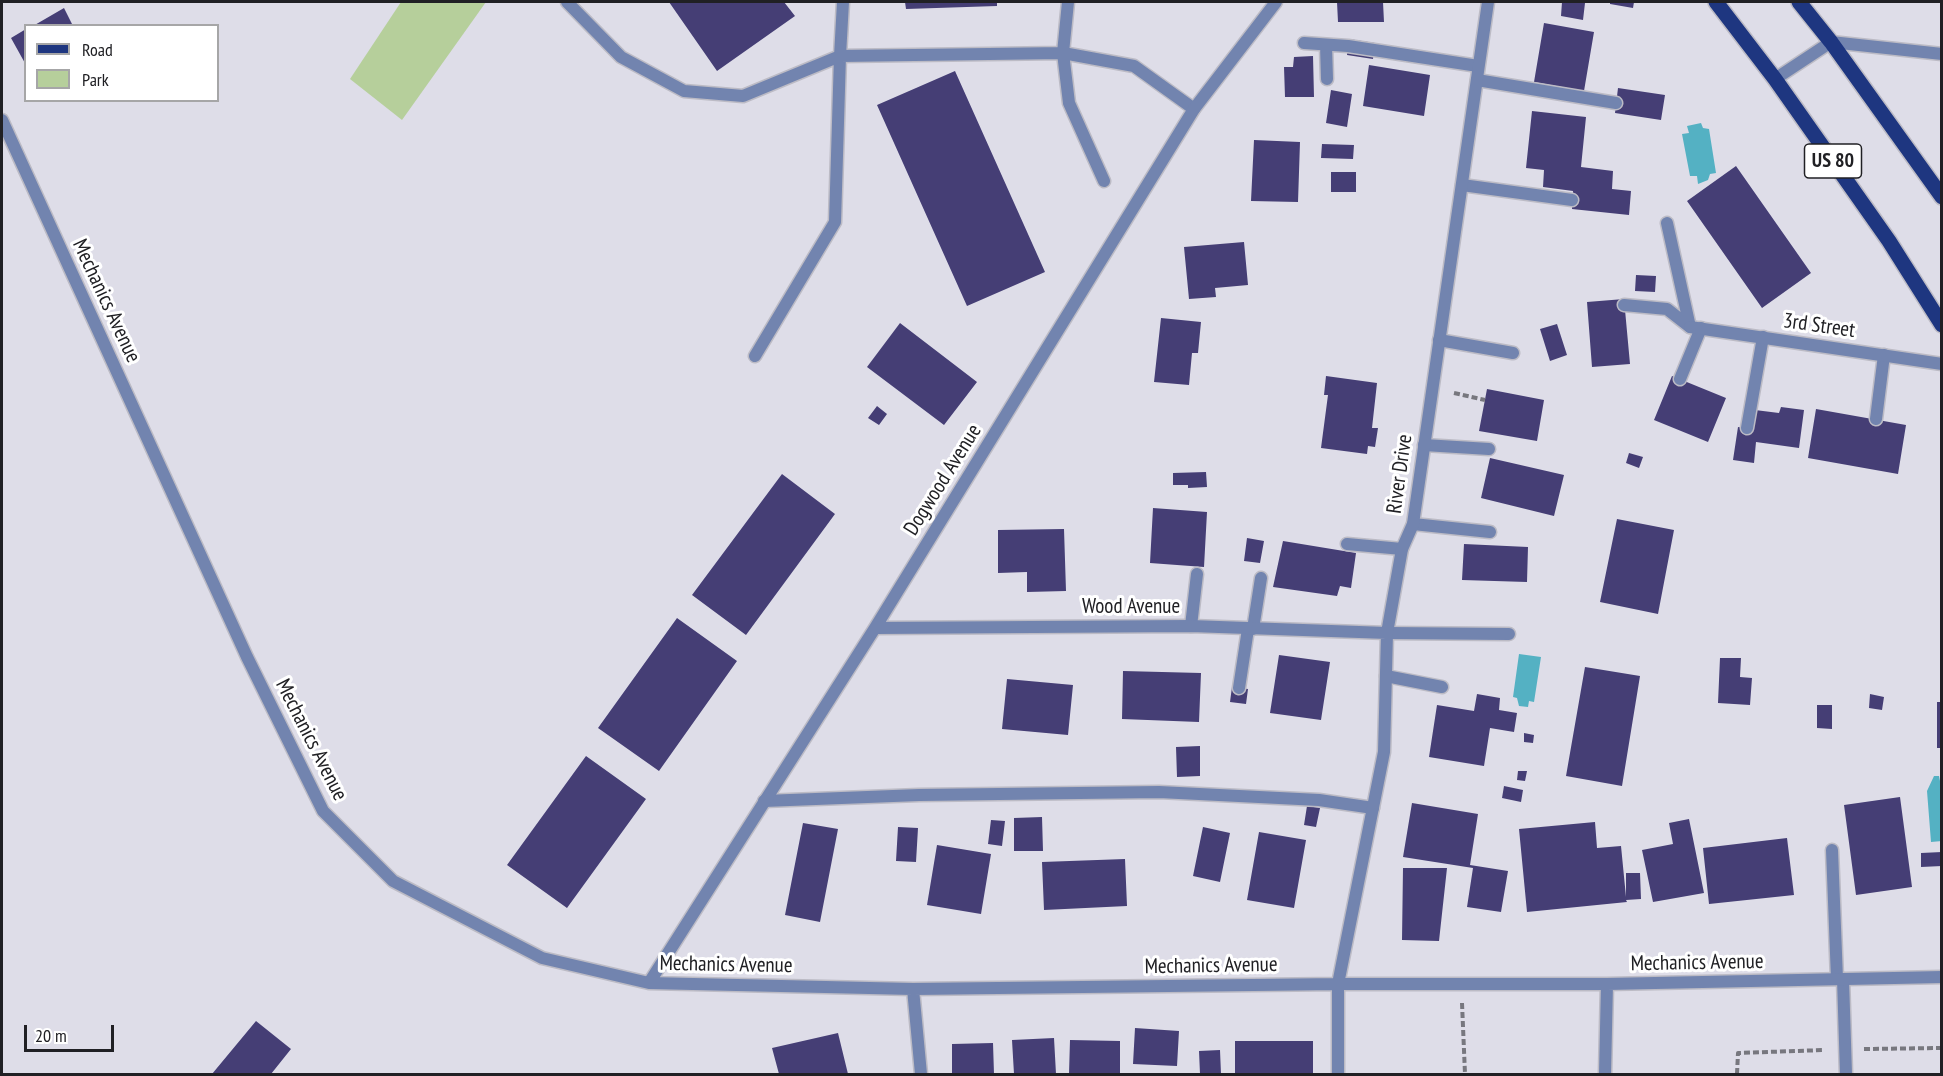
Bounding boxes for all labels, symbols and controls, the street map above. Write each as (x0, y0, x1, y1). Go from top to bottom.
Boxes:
legend (24, 24, 219, 102)
text: Road (82, 38, 113, 61)
text: Park (82, 68, 109, 91)
road number: US 80 (1804, 144, 1862, 178)
street label: Mechanics Avenue (66, 235, 146, 367)
street label: 3rd Street (1781, 308, 1857, 344)
street label: Dogwood Avenue (899, 420, 987, 540)
street label: River Drive (1382, 433, 1418, 515)
street label: Wood Avenue (1082, 594, 1180, 620)
street label: Mechanics Avenue (270, 675, 352, 805)
street label: Mechanics Avenue (1630, 949, 1764, 977)
street label: Mechanics Avenue (659, 951, 793, 979)
street label: Mechanics Avenue (1144, 952, 1278, 980)
scale bar (27, 1013, 117, 1051)
text: 20 m (35, 1024, 67, 1047)

